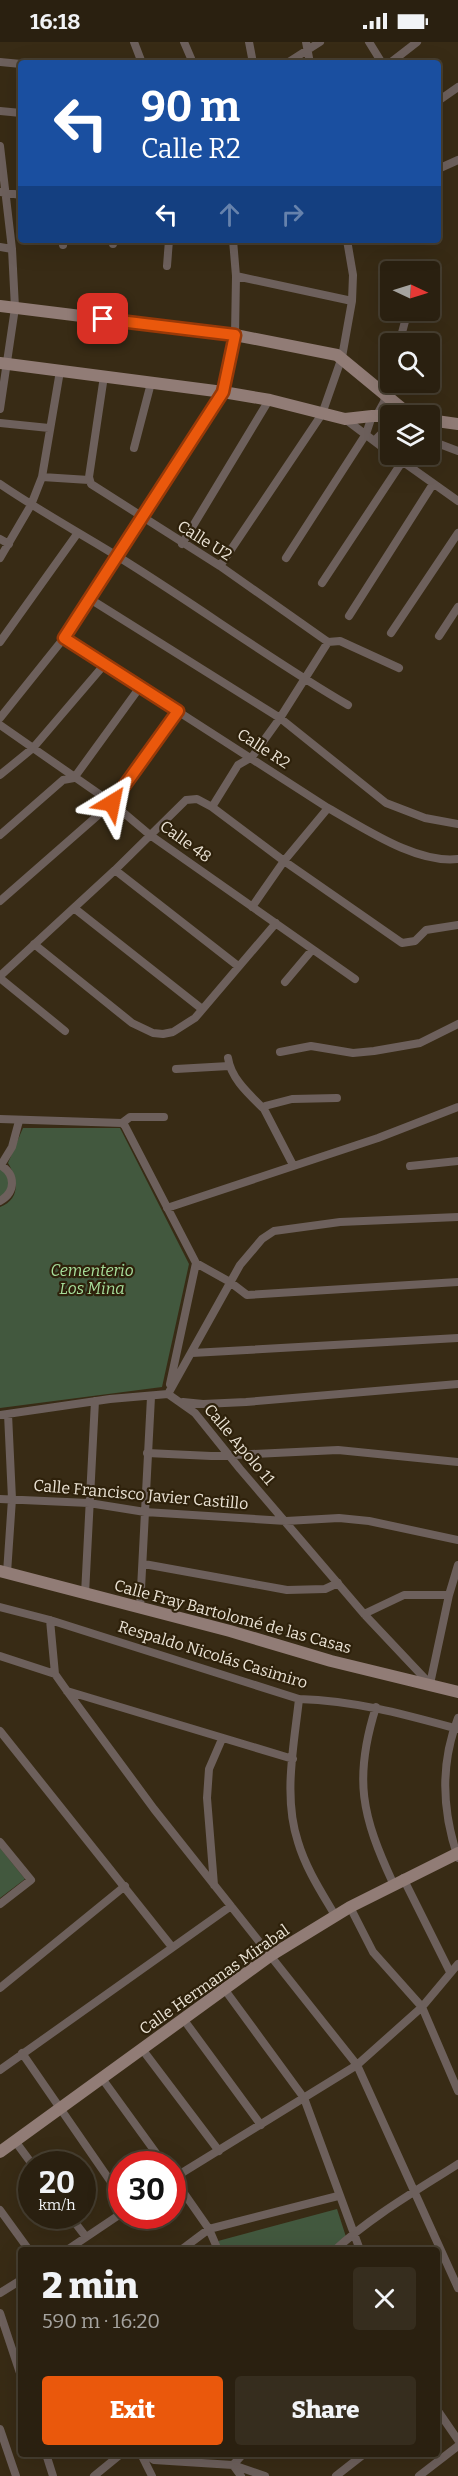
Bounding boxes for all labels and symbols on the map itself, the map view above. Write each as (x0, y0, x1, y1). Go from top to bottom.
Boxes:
north arrow (380, 261, 440, 321)
pin (77, 293, 128, 344)
street label: Calle U2 (174, 516, 235, 565)
street label: Calle R2 (234, 724, 294, 772)
position arrow (80, 771, 144, 835)
street label: Calle 48 (156, 816, 215, 866)
park label: Cementerio Los Mina (50, 1261, 134, 1298)
street label: Calle Apolo 11 (200, 1400, 279, 1489)
street label: Calle Francisco Javier Castillo (33, 1476, 249, 1513)
street label: Calle Fray Bartolomé de las Casas (112, 1576, 354, 1657)
street label: Respaldo Nicolás Casimiro (116, 1617, 310, 1692)
street label: Calle Hermanas Mirabal (136, 1920, 293, 2038)
speed limit sign: 30 (108, 2151, 186, 2229)

